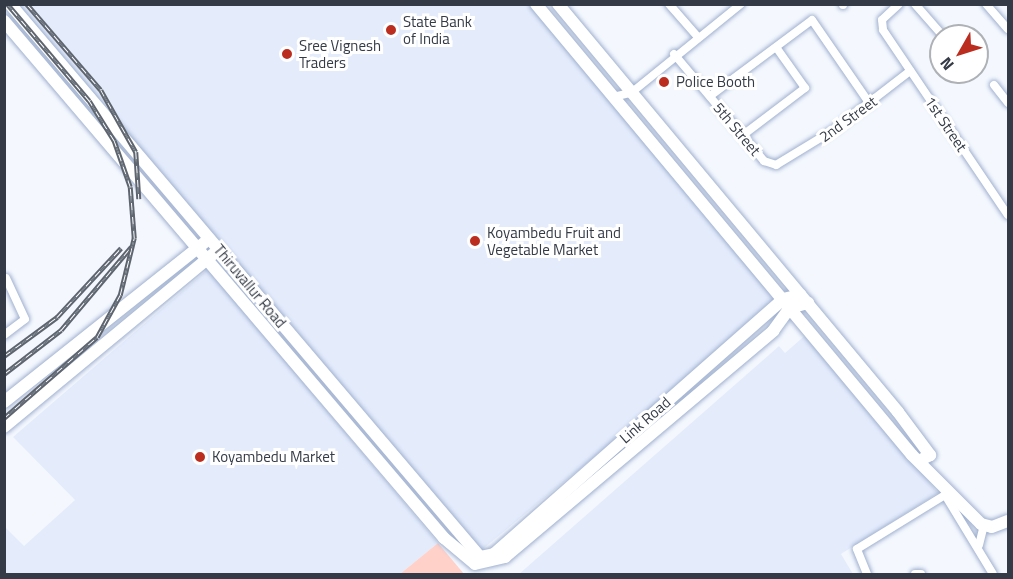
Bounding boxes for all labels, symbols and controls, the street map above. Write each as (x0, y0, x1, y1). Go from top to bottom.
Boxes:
place label: State Bank of India (403, 12, 472, 47)
marker: State Bank of India (384, 23, 398, 37)
north arrow (929, 24, 989, 84)
place label: Sree Vignesh Traders (299, 36, 381, 71)
marker: Sree Vignesh Traders (280, 47, 294, 61)
text: N (934, 52, 959, 76)
place label: Police Booth (676, 73, 755, 91)
marker: Police Booth (657, 75, 671, 89)
street label: 2nd Street (816, 92, 880, 146)
street label: 1st Street (921, 93, 971, 155)
street label: 5th Street (710, 99, 764, 159)
place label: Koyambedu Fruit and Vegetable Market (487, 223, 621, 258)
marker: Koyambedu Fruit and Vegetable Market (468, 234, 482, 248)
street label: Thiruvallur Road (210, 241, 290, 331)
street label: Link Road (616, 393, 674, 447)
place label: Koyambedu Market (212, 448, 335, 466)
marker: Koyambedu Market (193, 450, 207, 464)

